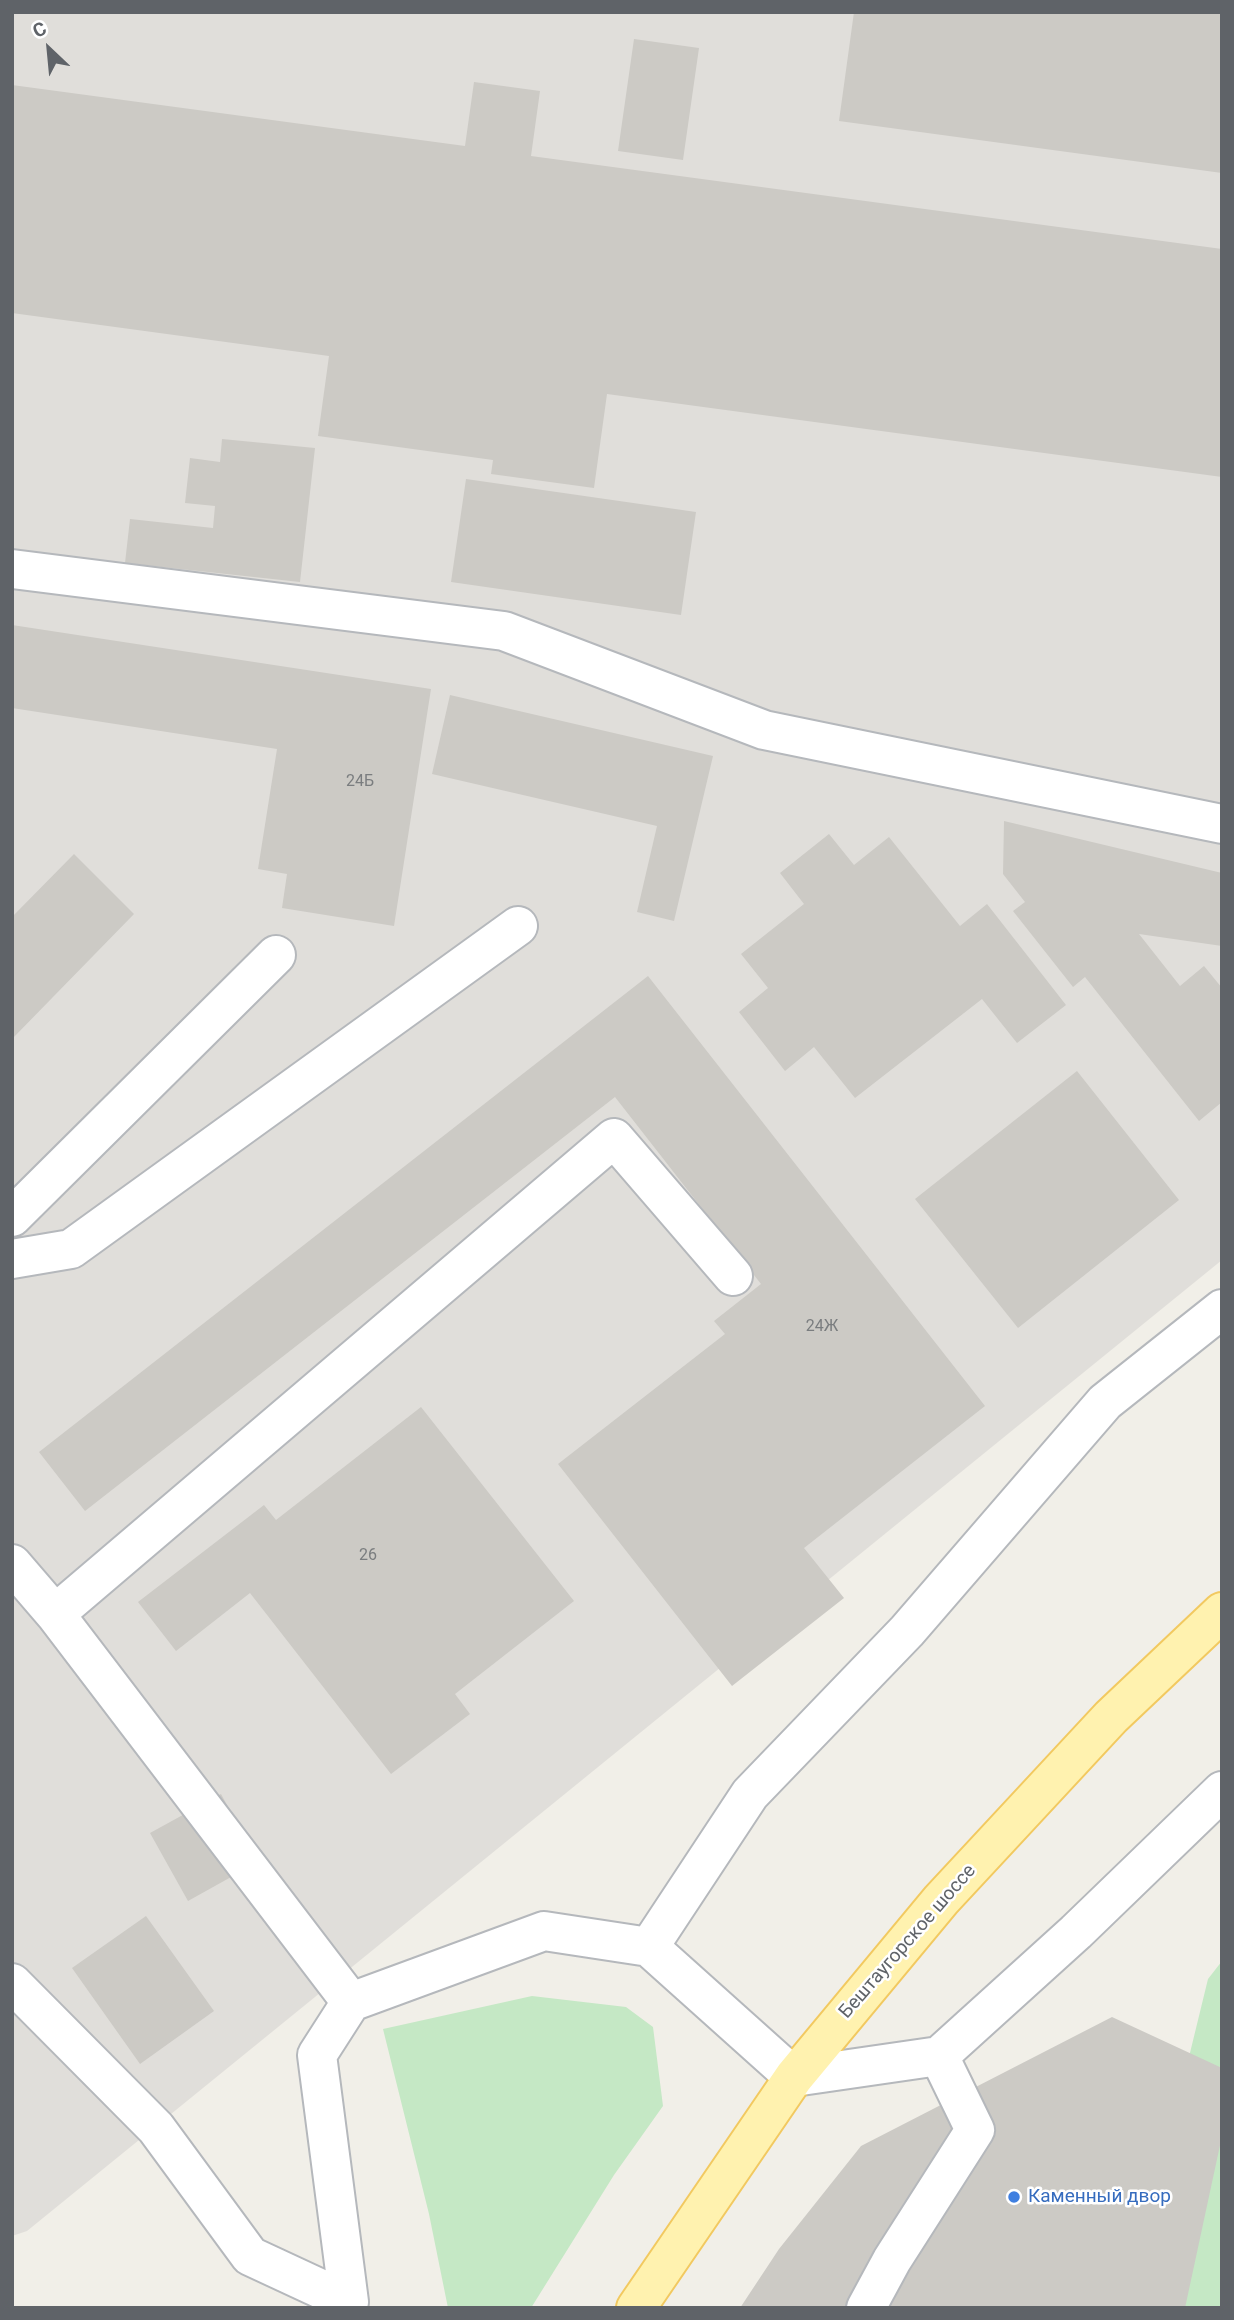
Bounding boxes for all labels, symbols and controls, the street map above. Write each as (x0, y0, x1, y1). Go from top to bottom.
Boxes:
north arrow (14, 14, 84, 84)
text: С (29, 17, 50, 43)
house number: 24Б (346, 772, 374, 792)
house number: 24Ж (806, 1317, 838, 1337)
house number: 26 (359, 1546, 377, 1566)
street label: Бештаугорское шоссе (835, 1860, 981, 2024)
place label: Каменный двор (1028, 2186, 1171, 2208)
marker: Каменный двор (1006, 2189, 1022, 2205)

